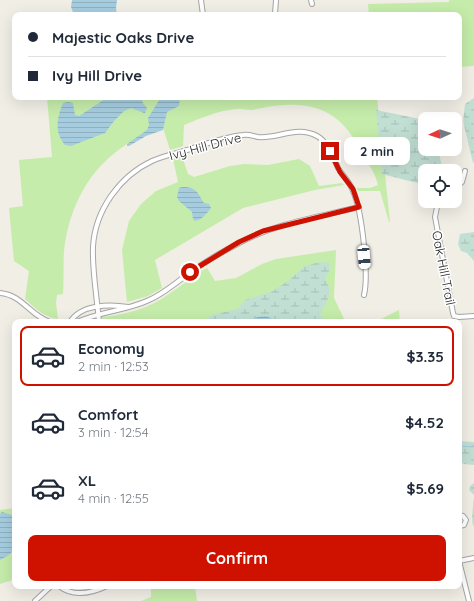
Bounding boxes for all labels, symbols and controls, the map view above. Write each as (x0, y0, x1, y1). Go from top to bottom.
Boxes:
text: Majestic Oaks Drive (52, 28, 194, 47)
text: Ivy Hill Drive (52, 66, 142, 85)
north arrow (418, 112, 462, 156)
map controls (418, 112, 462, 208)
street label: Ivy Hill Drive (167, 129, 243, 163)
callout: 2 min (344, 137, 410, 165)
route end (321, 142, 339, 160)
text: 2 min (360, 143, 394, 159)
button: locate (418, 164, 462, 208)
street label: Oak Hill Trail (429, 229, 459, 307)
car (357, 245, 371, 269)
route start (181, 263, 199, 281)
icon: car (30, 338, 66, 374)
text: Economy (78, 339, 145, 358)
text: $3.35 (407, 347, 444, 366)
text: 2 min · 12:53 (78, 358, 149, 374)
icon: car (30, 404, 66, 440)
text: Comfort (78, 405, 139, 424)
text: $4.52 (405, 413, 444, 432)
text: 3 min · 12:54 (78, 424, 149, 440)
icon: car (30, 470, 66, 506)
text: XL (78, 471, 96, 490)
text: $5.69 (406, 479, 444, 498)
text: 4 min · 12:55 (78, 490, 149, 506)
button: Confirm (28, 535, 446, 581)

